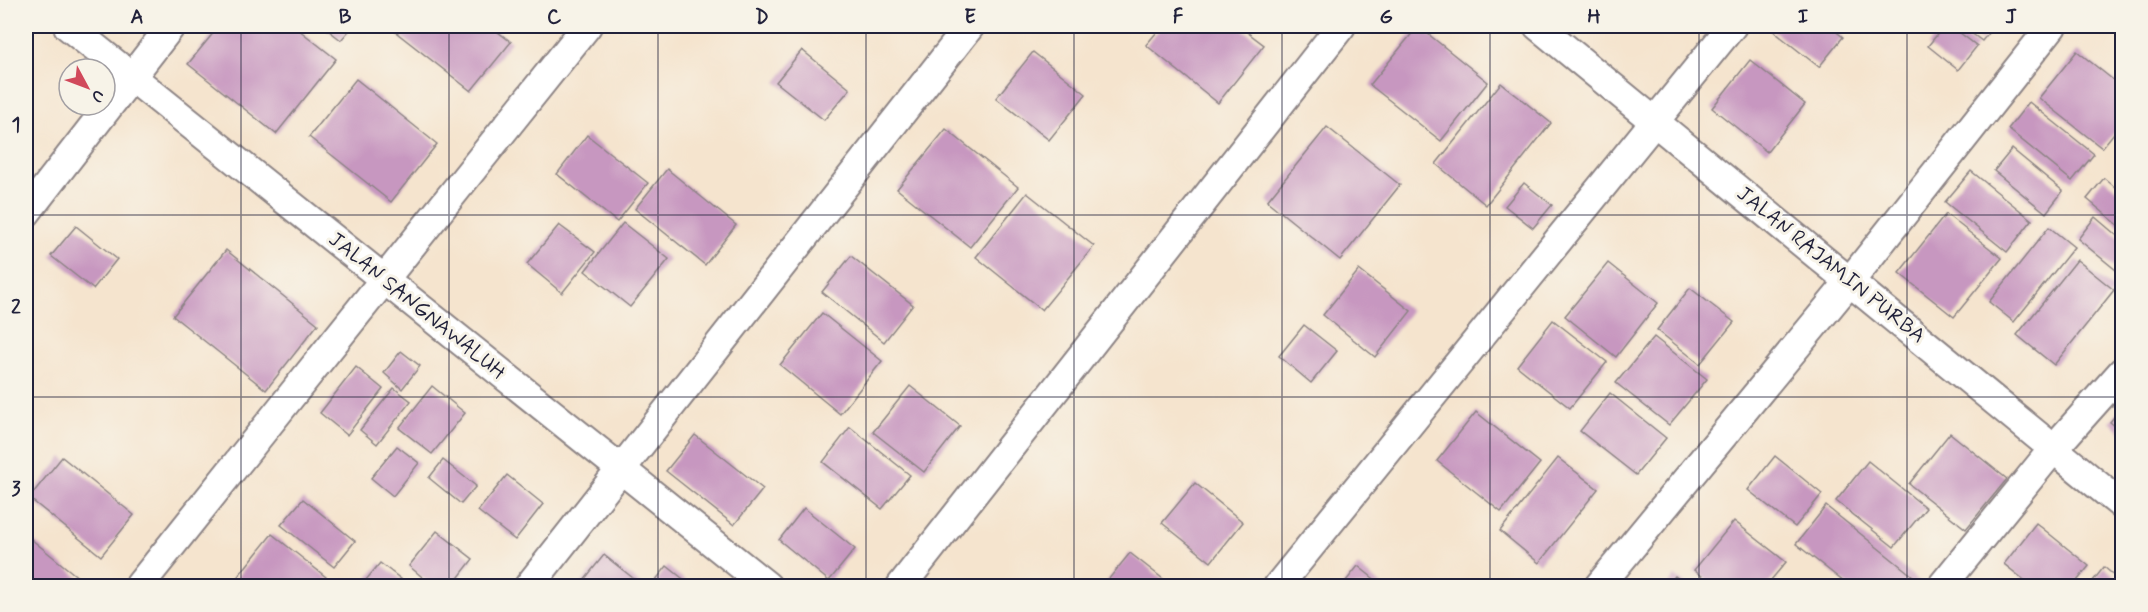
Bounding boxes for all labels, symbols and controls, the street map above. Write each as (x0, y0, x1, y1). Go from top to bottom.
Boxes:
text: A (130, 4, 144, 31)
text: B (339, 4, 352, 31)
text: C (547, 4, 562, 31)
text: D (755, 4, 769, 31)
text: E (964, 4, 976, 31)
text: F (1173, 4, 1184, 31)
text: G (1379, 4, 1393, 31)
text: H (1587, 4, 1601, 31)
text: I (1798, 4, 1808, 31)
text: J (2005, 4, 2017, 31)
north arrow (57, 57, 117, 117)
text: U (86, 85, 109, 107)
text: 1 (12, 112, 20, 139)
street label: JALAN RAJAMIN PURBA (1731, 180, 1931, 350)
street label: JALAN SANGNAWALUH (323, 226, 511, 386)
text: 2 (11, 294, 21, 321)
text: 3 (11, 476, 21, 503)

